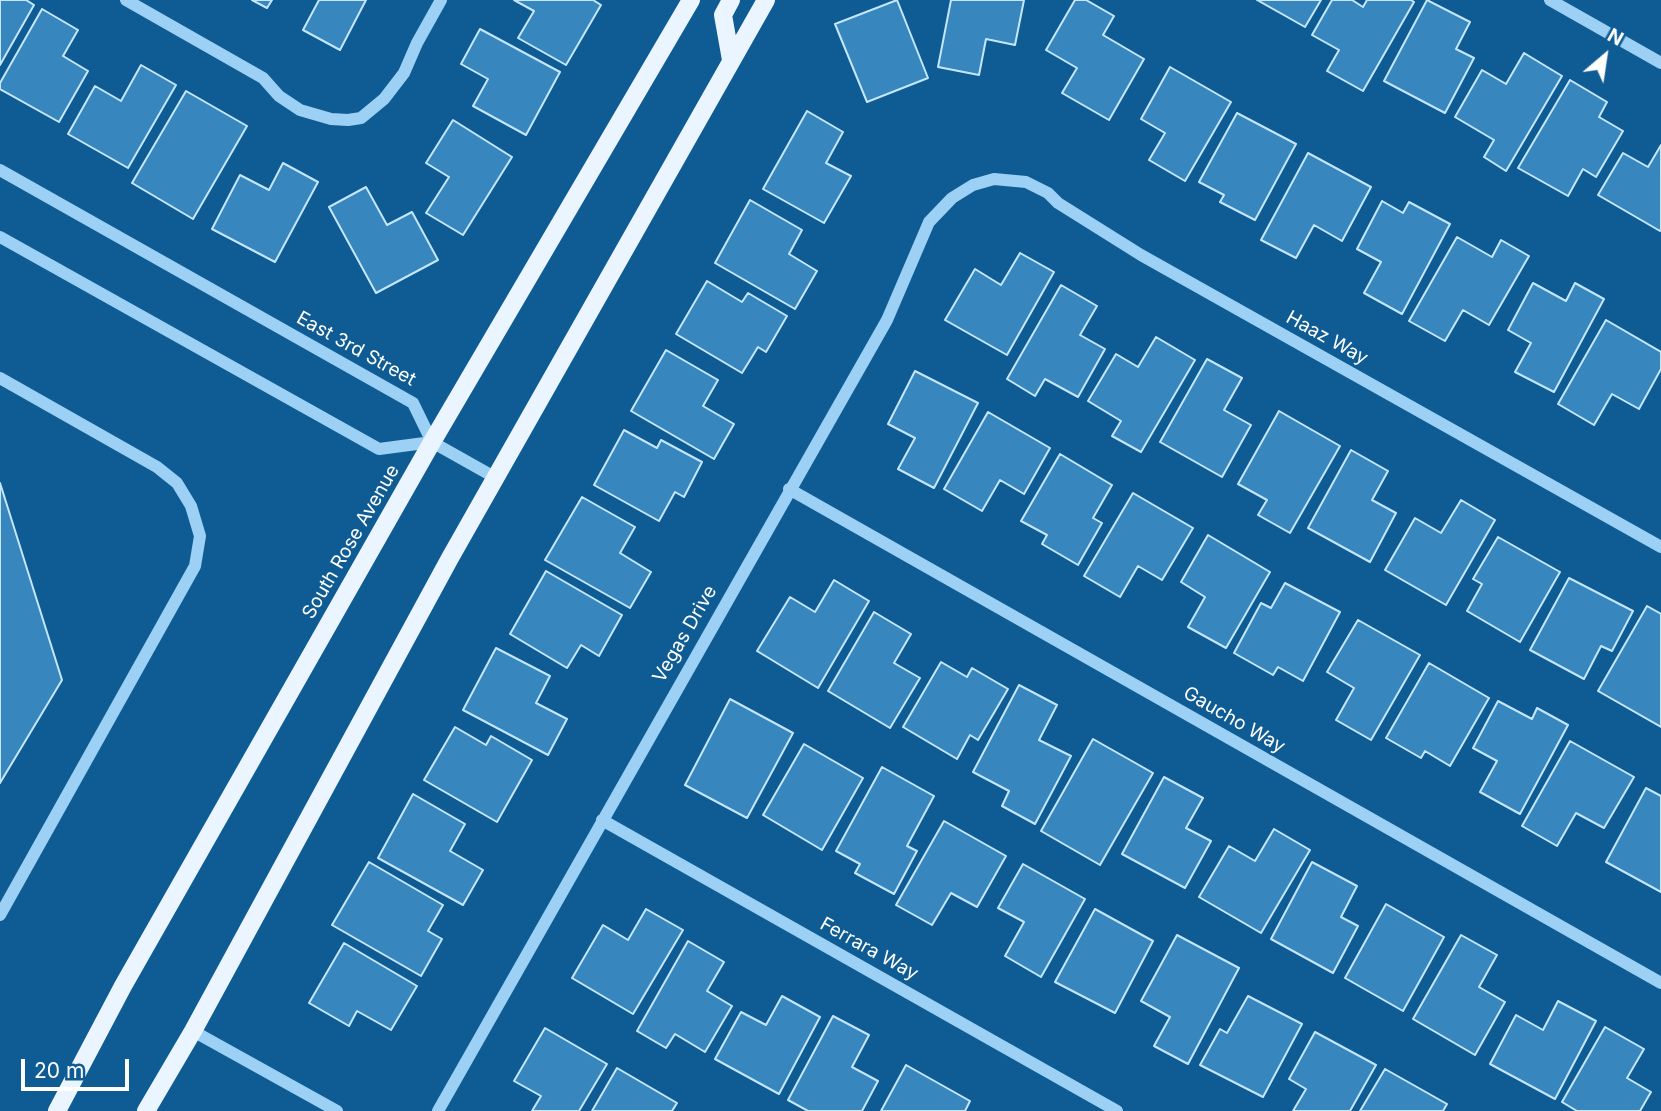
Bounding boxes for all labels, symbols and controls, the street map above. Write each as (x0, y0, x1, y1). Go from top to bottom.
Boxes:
north arrow (1570, 21, 1640, 91)
text: N (1604, 24, 1627, 51)
street label: Haaz Way (1282, 306, 1372, 370)
street label: East 3rd Street (292, 307, 420, 391)
street label: South Rose Avenue (298, 461, 404, 623)
street label: Vegas Drive (648, 582, 722, 686)
street label: Gaucho Way (1179, 682, 1289, 758)
street label: Ferrara Way (816, 913, 922, 985)
scale bar (24, 1044, 133, 1088)
text: 20 m (34, 1058, 84, 1083)

